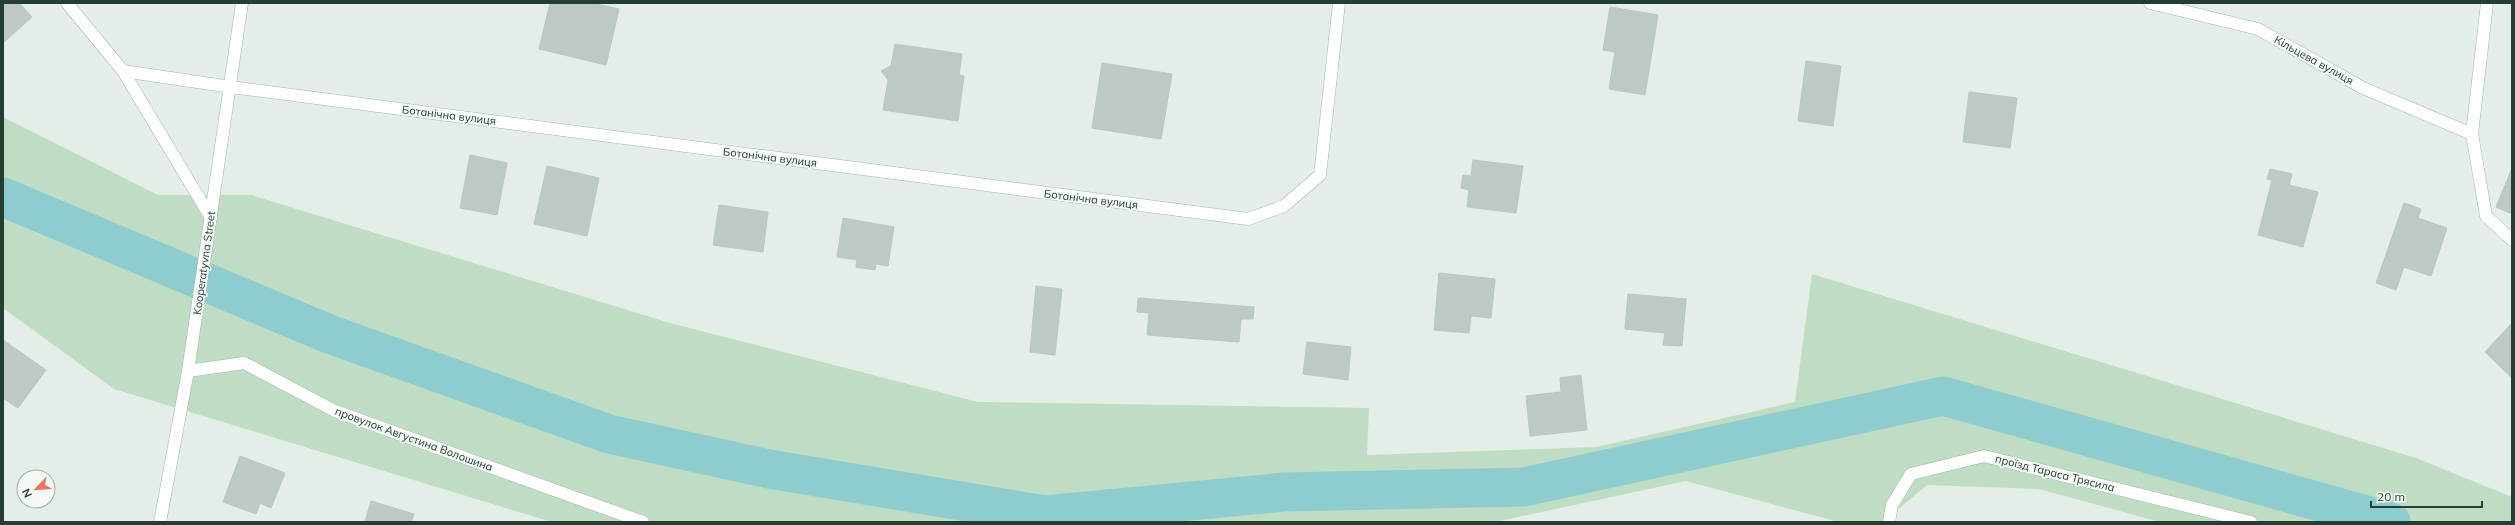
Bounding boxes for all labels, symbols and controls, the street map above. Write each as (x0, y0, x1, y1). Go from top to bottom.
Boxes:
street label: Кільцева вулиця (2272, 32, 2356, 88)
street label: Ботанічна вулиця (401, 102, 497, 128)
street label: Ботанічна вулиця (722, 144, 818, 170)
street label: Ботанічна вулиця (1043, 186, 1139, 212)
street label: Kooperatyvna Street (190, 210, 218, 316)
street label: провулок Августина Волошина (333, 404, 495, 474)
street label: проїзд Тараса Трясила (1994, 451, 2116, 495)
north arrow (16, 469, 56, 509)
scale bar (2371, 483, 2482, 509)
text: N (19, 487, 35, 500)
text: 20 m (2377, 489, 2405, 504)

